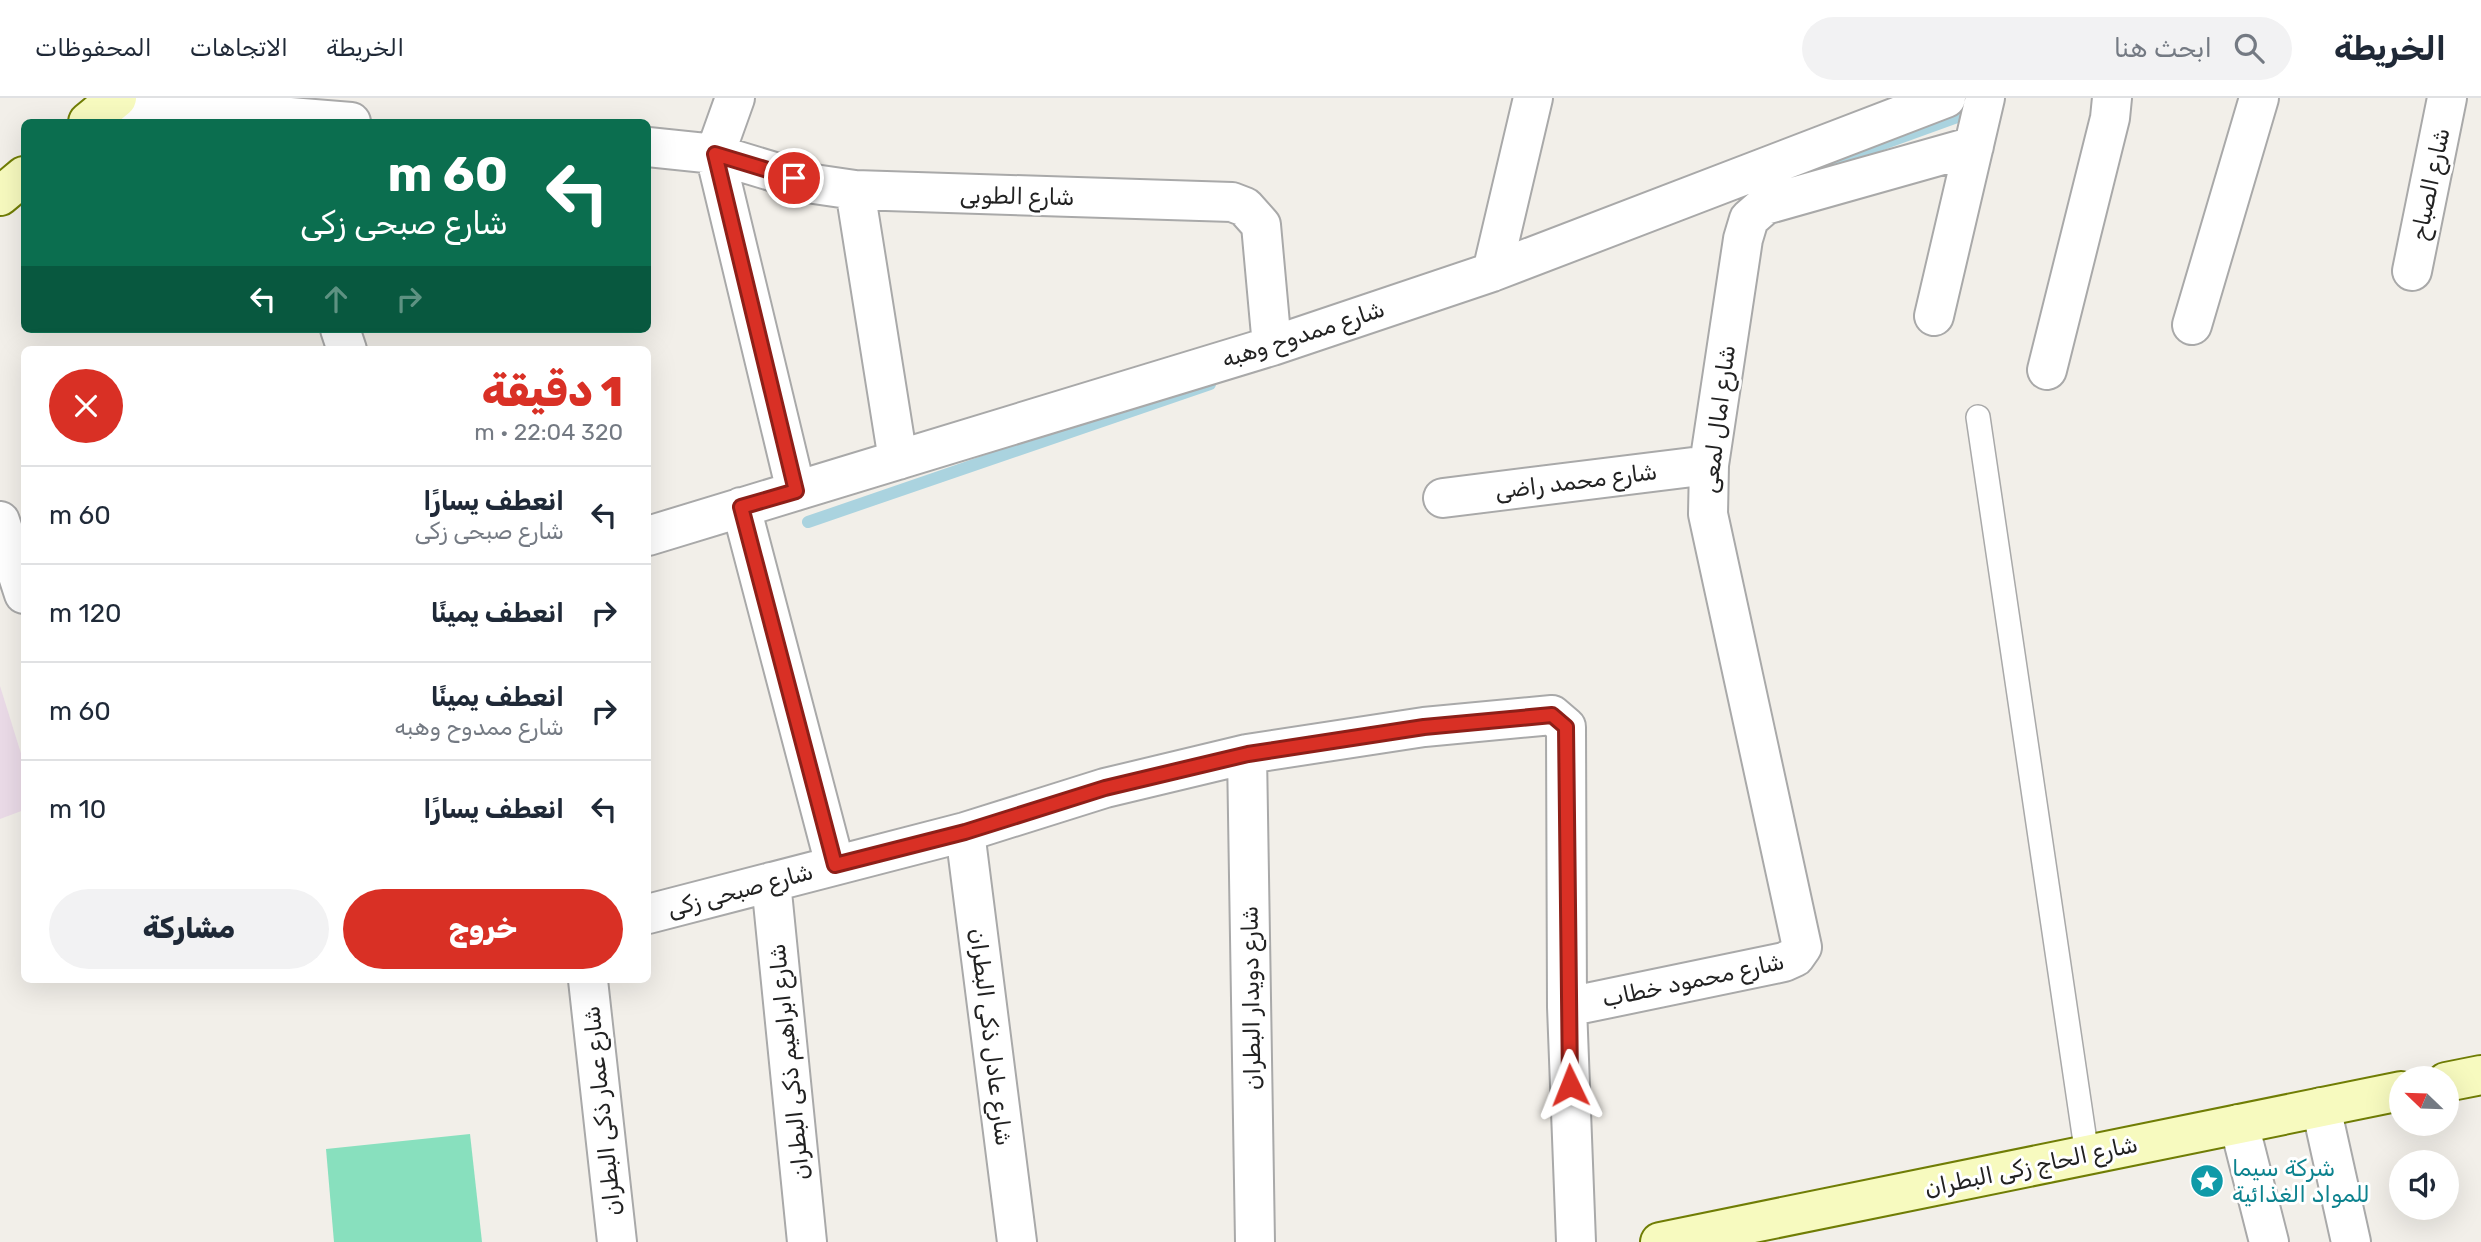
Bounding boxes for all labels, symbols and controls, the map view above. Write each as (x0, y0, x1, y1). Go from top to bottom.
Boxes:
search box (1802, 17, 2292, 80)
icon: search (2230, 29, 2268, 67)
text: الخريطة (2334, 29, 2446, 68)
text: ابحث هنا (2114, 33, 2212, 64)
text: المحفوظات (35, 34, 152, 62)
text: الاتجاهات (190, 34, 288, 62)
text: الخريطة (326, 34, 404, 62)
street label: شارع الصباح (2404, 125, 2458, 243)
text: 60 m (387, 145, 508, 203)
icon: left (532, 147, 623, 238)
pin (764, 148, 824, 208)
icon: arrive (775, 159, 813, 197)
street label: شارع الطوبى (959, 181, 1075, 213)
text: شارع صبحى زكى (300, 204, 508, 242)
icon: left (244, 280, 282, 318)
icon: ahead (317, 280, 355, 318)
icon: right (390, 280, 428, 318)
street label: شارع ممدوح وهبه (1218, 295, 1389, 375)
street label: شارع امال لمعى (1695, 343, 1743, 495)
text: 1 دقيقة (482, 367, 623, 417)
button: close (49, 369, 123, 443)
text: 320 m · 22:04 (474, 418, 623, 446)
street label: شارع محمد راضى (1493, 457, 1659, 507)
text: انعطف يسارًا (423, 486, 564, 517)
icon: left (585, 496, 623, 534)
text: 60 m (49, 500, 111, 531)
text: شارع صبحى زكى (414, 517, 564, 545)
icon: right (585, 594, 623, 632)
text: 120 m (49, 598, 121, 629)
text: انعطف يمينًا (431, 598, 564, 629)
text: انعطف يمينًا (431, 682, 564, 713)
icon: right (585, 692, 623, 730)
text: 60 m (49, 696, 111, 727)
text: شارع ممدوح وهبه (395, 713, 564, 741)
icon: left (585, 790, 623, 828)
text: 10 m (49, 794, 106, 825)
text: انعطف يسارًا (423, 794, 564, 825)
street label: شارع صبحى زكى (664, 857, 816, 925)
button: مشاركة (49, 889, 329, 969)
button: خروج (343, 889, 623, 969)
street label: شارع دويدار البطران (1235, 905, 1269, 1090)
street label: شارع عادل ذكى البطران (962, 927, 1018, 1148)
street label: شارع ابراهيم ذكى البطران (763, 942, 817, 1182)
street label: شارع محمود خطاب (1599, 947, 1787, 1015)
street label: شارع عمار ذكى البطران (577, 1005, 629, 1217)
position arrow (1533, 1048, 1607, 1122)
north arrow (2389, 1066, 2459, 1136)
map controls (2389, 1066, 2459, 1220)
street label: شارع الحاج زكى البطران (1922, 1130, 2141, 1204)
button: sound (2389, 1150, 2459, 1220)
place label: شركة سيما للمواد الغذائية (2232, 1154, 2370, 1208)
place icon: شركة سيما للمواد الغذائية (2188, 1162, 2226, 1200)

